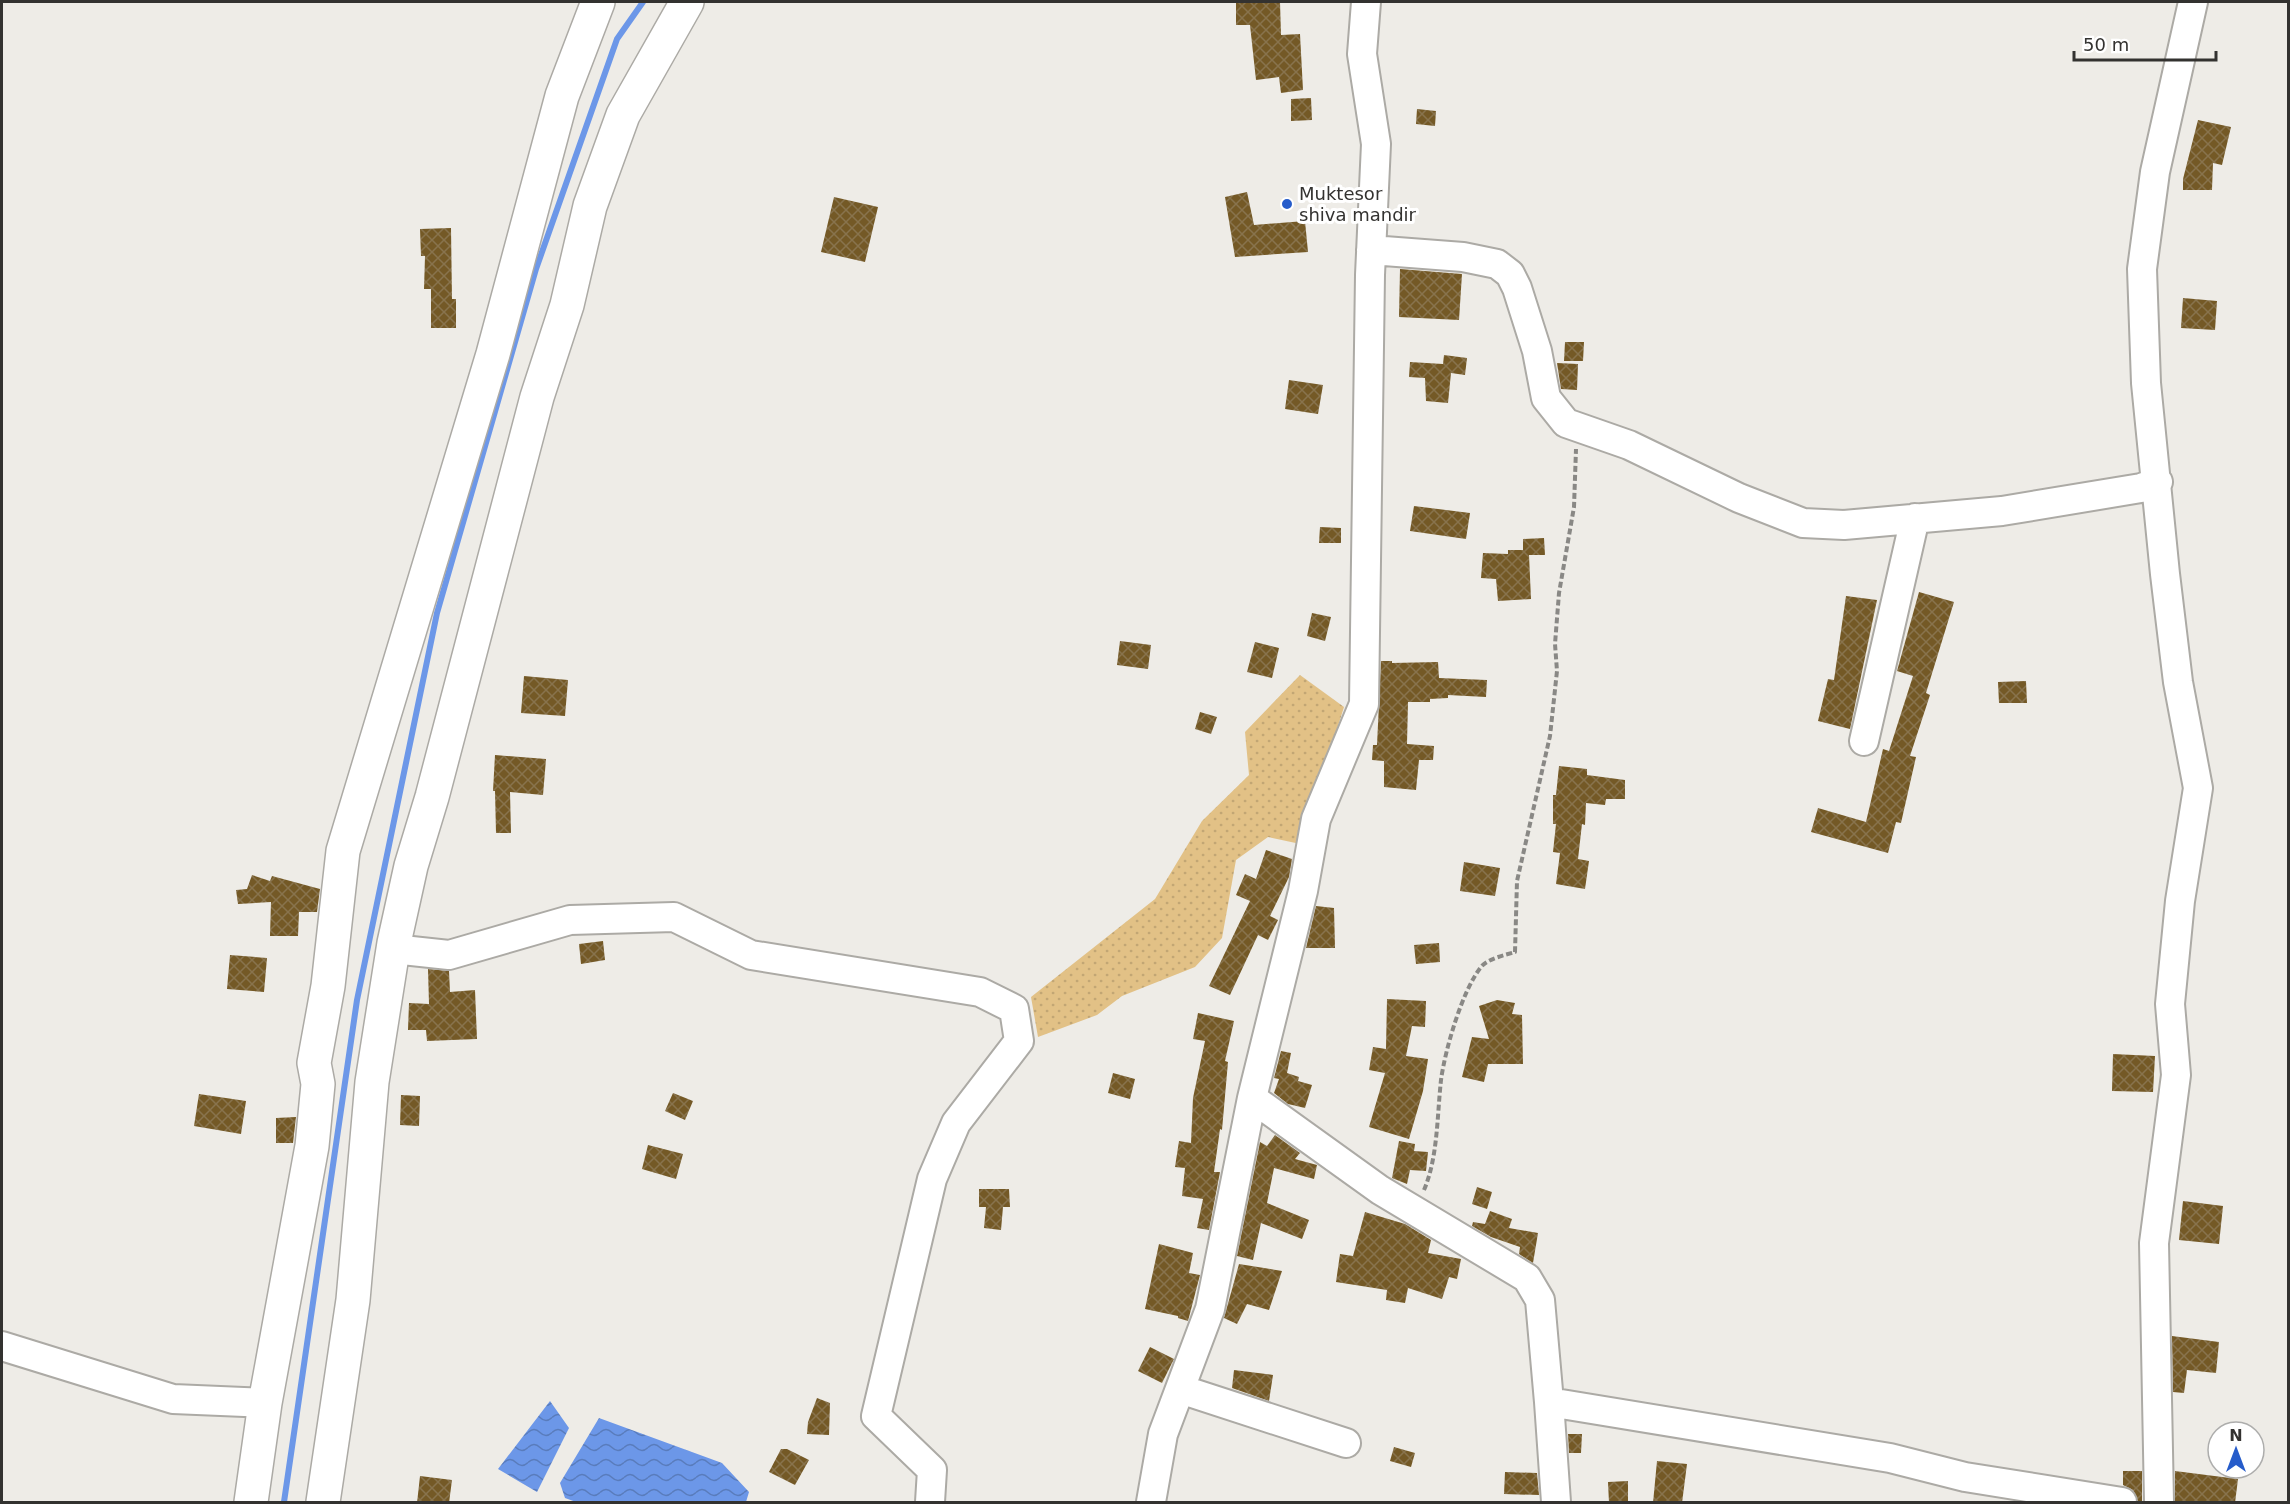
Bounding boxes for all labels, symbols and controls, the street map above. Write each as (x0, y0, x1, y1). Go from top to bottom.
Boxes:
scale bar (2074, 24, 2216, 62)
text: 50 m (2083, 34, 2129, 55)
place label: Muktesor shiva mandir (1299, 183, 1417, 225)
marker: Muktesor shiva mandir (1280, 197, 1294, 211)
north arrow (2206, 1420, 2266, 1480)
text: N (2229, 1426, 2243, 1445)

